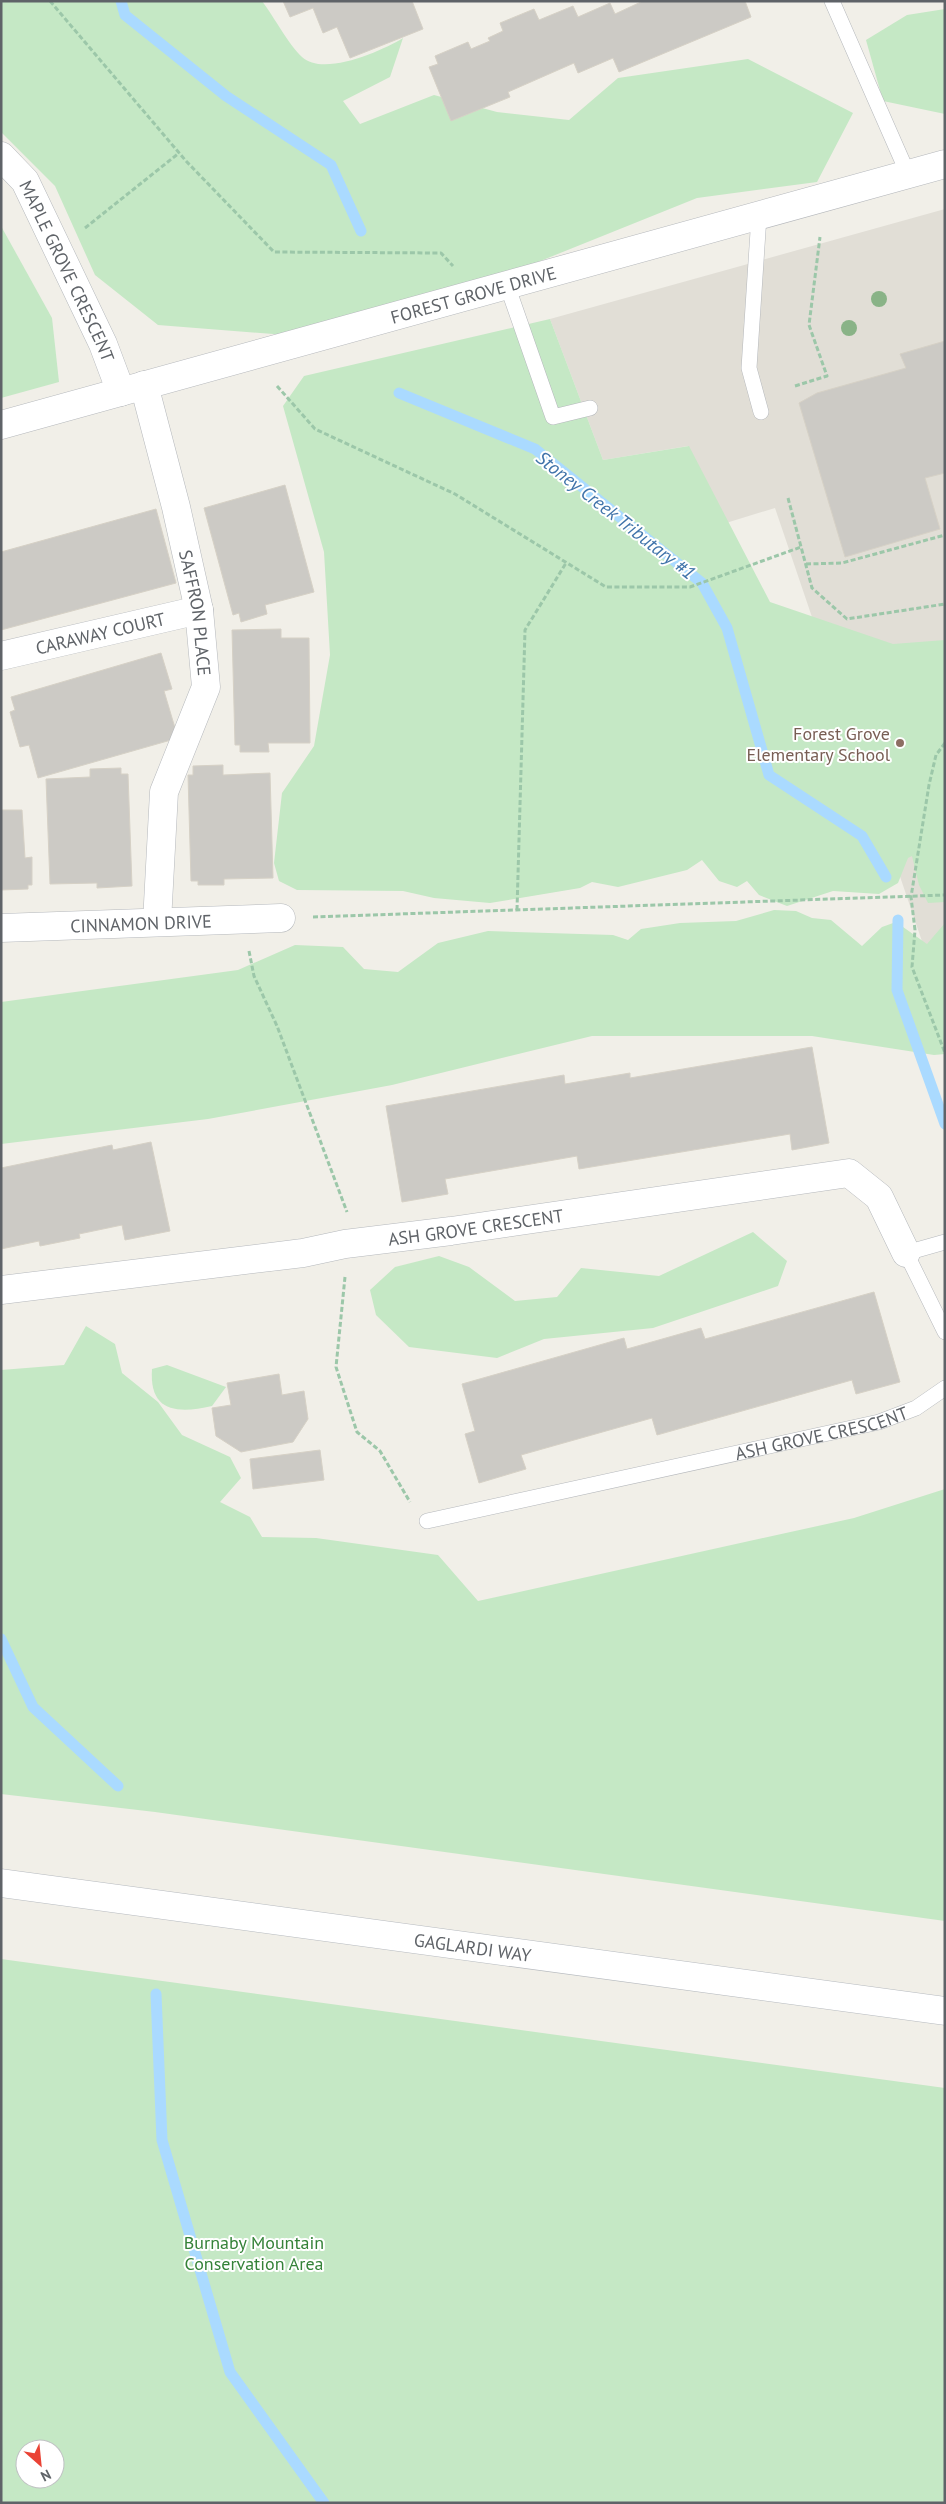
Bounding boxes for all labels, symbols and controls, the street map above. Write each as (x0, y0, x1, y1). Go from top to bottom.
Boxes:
street label: MAPLE GROVE CRESCENT (15, 176, 120, 365)
street label: FOREST GROVE DRIVE (388, 261, 559, 328)
water label: Stoney Creek Tributary #1 (532, 445, 700, 585)
street label: SAFFRON PLACE (174, 548, 216, 677)
street label: CARAWAY COURT (33, 607, 167, 659)
place label: Forest Grove Elementary School (747, 722, 891, 766)
marker: Forest Grove Elementary School (894, 737, 906, 749)
street label: CINNAMON DRIVE (70, 909, 212, 937)
street label: ASH GROVE CRESCENT (387, 1203, 565, 1250)
street label: ASH GROVE CRESCENT (733, 1401, 911, 1465)
street label: GAGLARDI WAY (413, 1928, 533, 1966)
park label: Burnaby Mountain Conservation Area (184, 2231, 324, 2275)
north arrow (15, 2439, 65, 2489)
text: N (38, 2465, 54, 2486)

